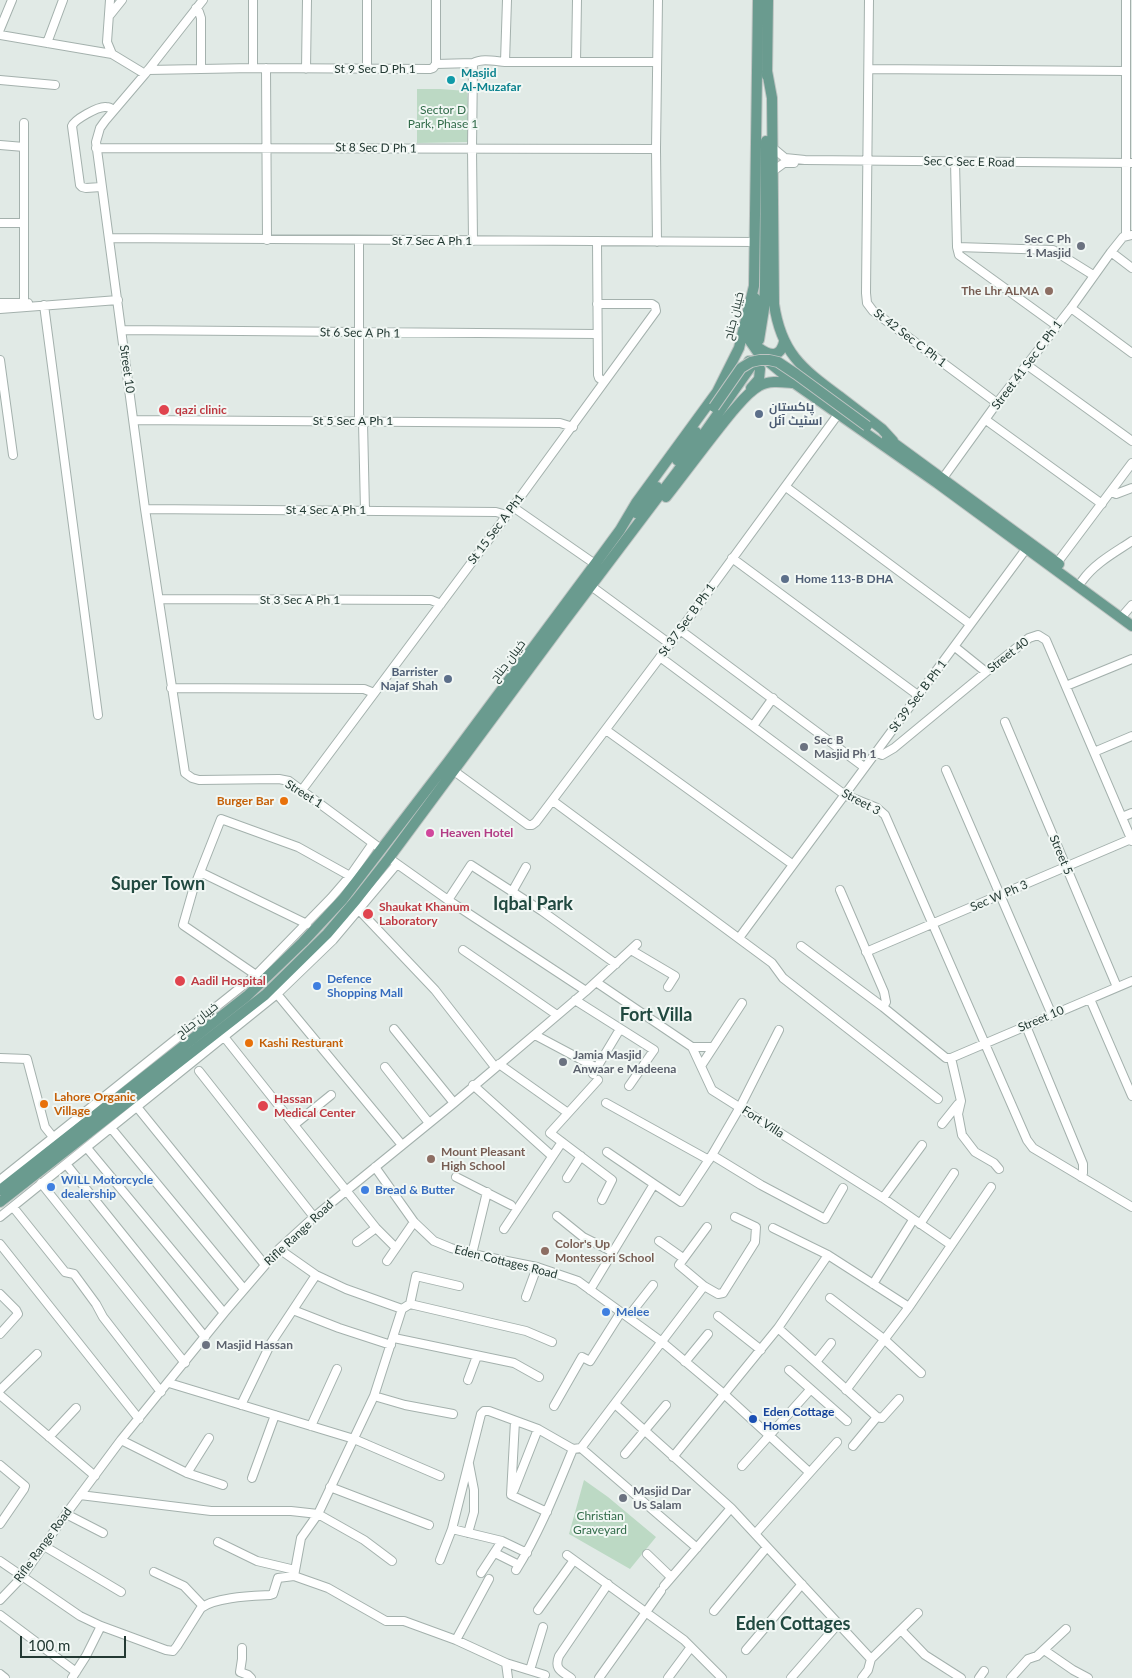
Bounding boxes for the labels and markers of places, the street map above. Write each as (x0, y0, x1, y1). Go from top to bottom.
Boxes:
place label: Masjid Al-Muzafar (461, 66, 521, 94)
marker: Masjid Al-Muzafar (445, 74, 457, 86)
place label: Sec C Ph 1 Masjid (1024, 232, 1071, 260)
marker: Sec C Ph 1 Masjid (1075, 240, 1087, 252)
place label: The Lhr ALMA (961, 284, 1039, 298)
marker: The Lhr ALMA (1043, 285, 1055, 297)
place label: پاکستان اسٹیٹ آئل (769, 400, 823, 428)
marker: qazi clinic (157, 403, 171, 417)
place label: qazi clinic (175, 403, 227, 417)
marker: پاکستان اسٹیٹ آئل (753, 408, 765, 420)
place label: Home 113-B DHA (795, 572, 893, 586)
marker: Home 113-B DHA (779, 573, 791, 585)
place label: Barrister Najaf Shah (380, 665, 438, 693)
marker: Barrister Najaf Shah (442, 673, 454, 685)
place label: Sec B Masjid Ph 1 (814, 733, 876, 761)
marker: Sec B Masjid Ph 1 (798, 741, 810, 753)
place label: Burger Bar (217, 794, 274, 808)
marker: Burger Bar (278, 795, 290, 807)
place label: Heaven Hotel (440, 826, 513, 840)
marker: Heaven Hotel (424, 827, 436, 839)
place label: Shaukat Khanum Laboratory (379, 900, 470, 928)
marker: Shaukat Khanum Laboratory (361, 907, 375, 921)
place label: Defence Shopping Mall (327, 972, 403, 1000)
marker: Aadil Hospital (173, 974, 187, 988)
place label: Aadil Hospital (191, 974, 266, 988)
marker: Defence Shopping Mall (311, 980, 323, 992)
place label: Kashi Resturant (259, 1036, 343, 1050)
marker: Kashi Resturant (243, 1037, 255, 1049)
place label: Jamia Masjid Anwaar e Madeena (573, 1048, 676, 1076)
marker: Jamia Masjid Anwaar e Madeena (557, 1056, 569, 1068)
place label: Lahore Organic Village (54, 1090, 136, 1118)
place label: Hassan Medical Center (274, 1092, 355, 1120)
marker: Lahore Organic Village (38, 1098, 50, 1110)
marker: Hassan Medical Center (256, 1099, 270, 1113)
place label: Mount Pleasant High School (441, 1145, 525, 1173)
marker: Mount Pleasant High School (425, 1153, 437, 1165)
place label: WILL Motorcycle dealership (61, 1173, 153, 1201)
marker: WILL Motorcycle dealership (45, 1181, 57, 1193)
place label: Bread & Butter (375, 1183, 455, 1197)
marker: Bread & Butter (359, 1184, 371, 1196)
place label: Color's Up Montessori School (555, 1237, 654, 1265)
marker: Color's Up Montessori School (539, 1245, 551, 1257)
place label: Melee (616, 1305, 649, 1319)
marker: Melee (600, 1306, 612, 1318)
place label: Masjid Hassan (216, 1338, 293, 1352)
marker: Masjid Hassan (200, 1339, 212, 1351)
place label: Eden Cottage Homes (763, 1405, 834, 1433)
marker: Eden Cottage Homes (747, 1413, 759, 1425)
place label: Masjid Dar Us Salam (633, 1484, 691, 1512)
marker: Masjid Dar Us Salam (617, 1492, 629, 1504)

